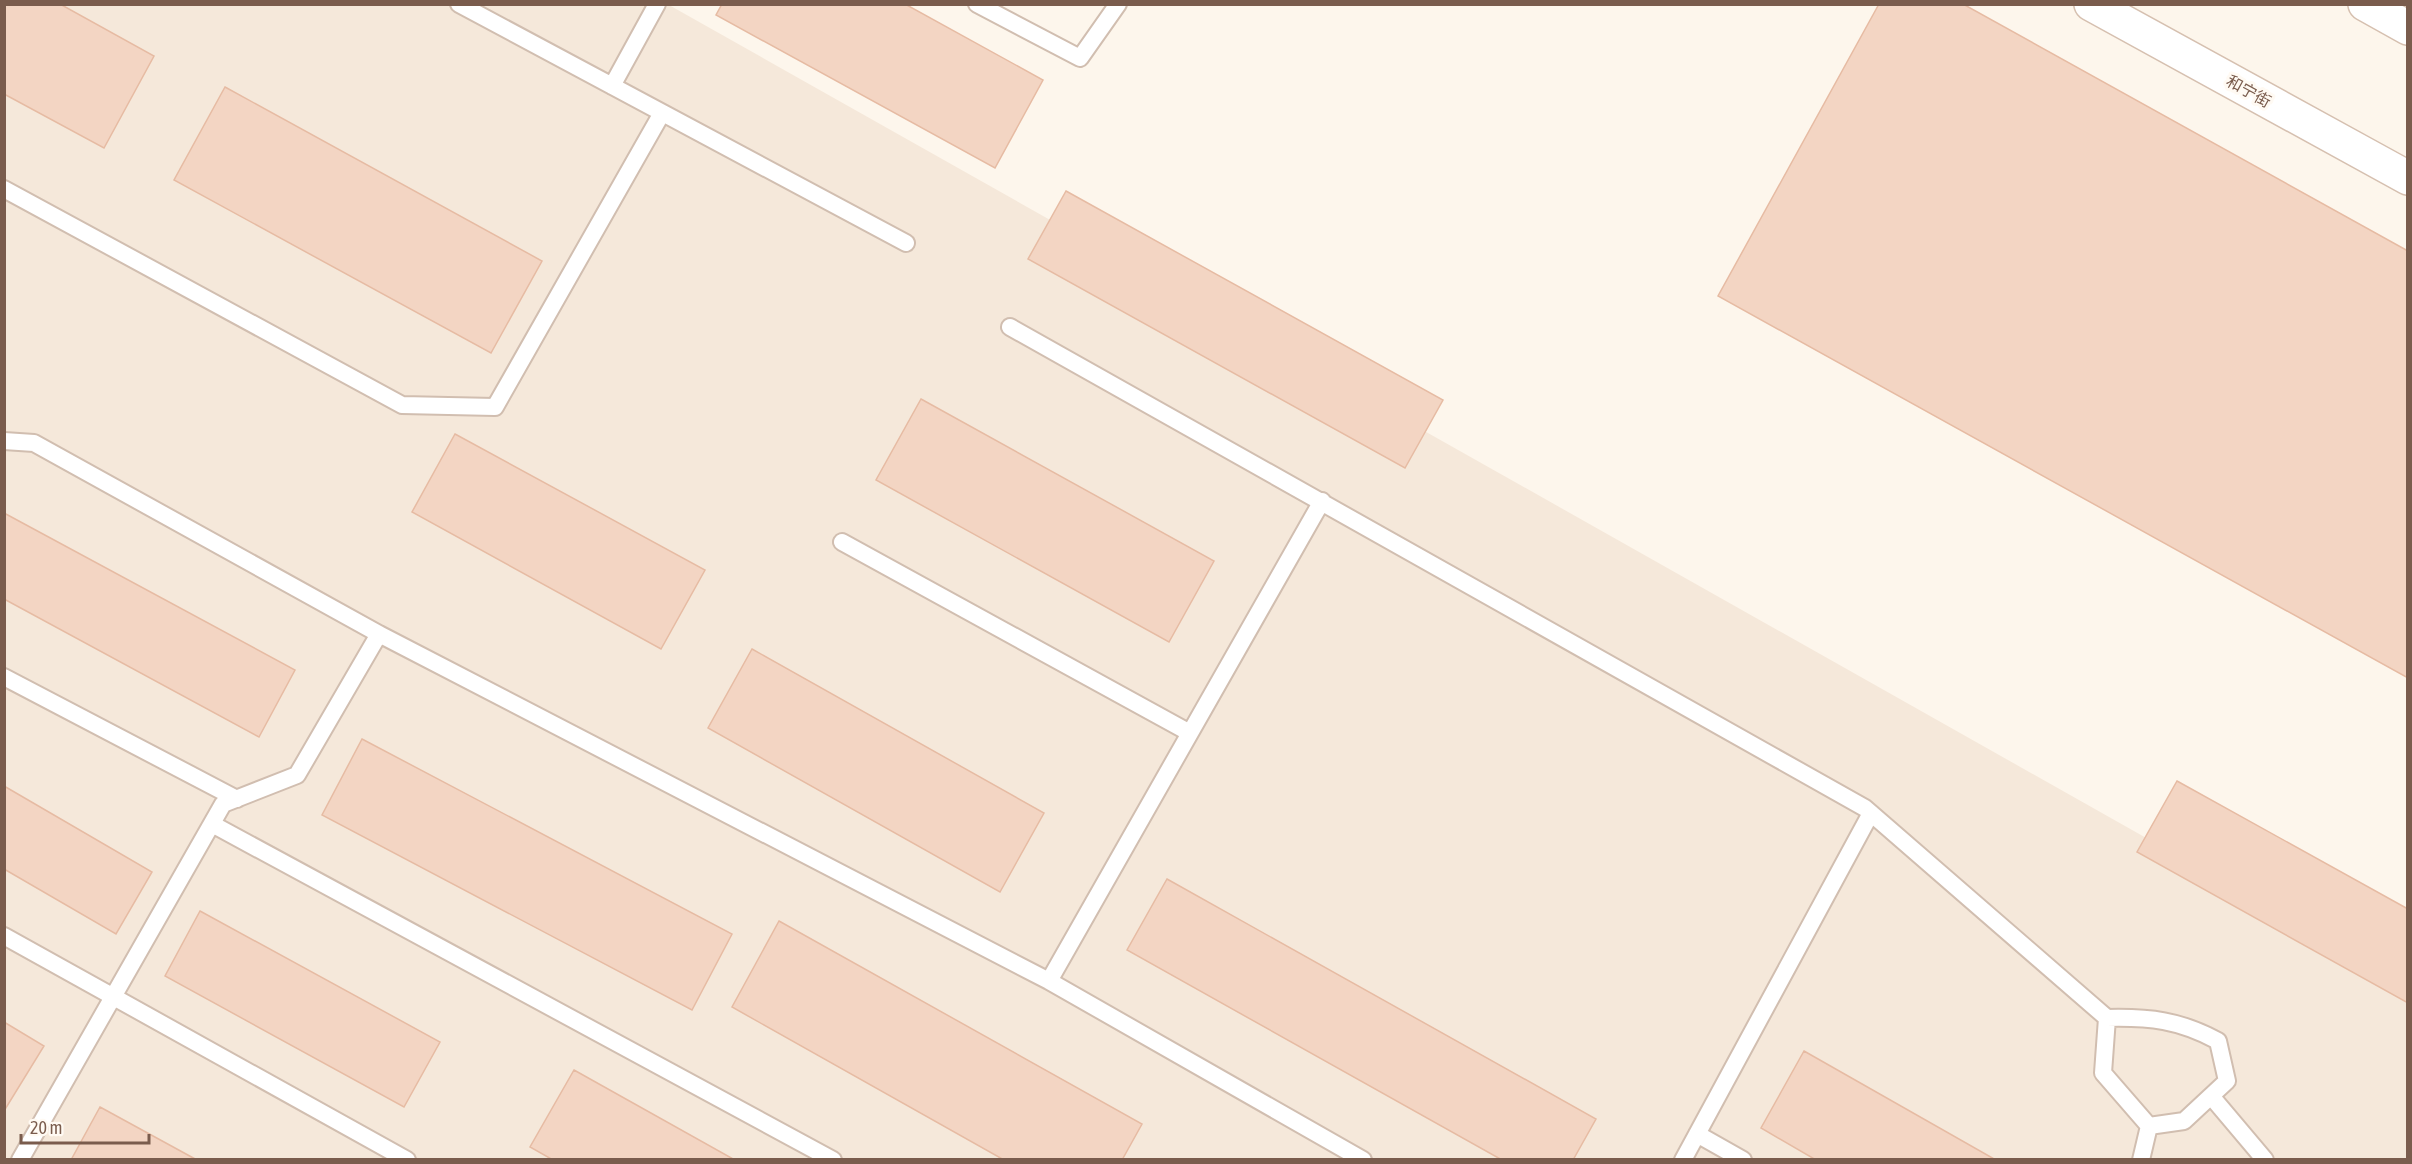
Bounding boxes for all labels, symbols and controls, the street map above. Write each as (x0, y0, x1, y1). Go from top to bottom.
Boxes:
street label: 和宁街 (2224, 71, 2274, 111)
scale bar (21, 1107, 148, 1145)
text: 20 m (30, 1117, 62, 1138)

